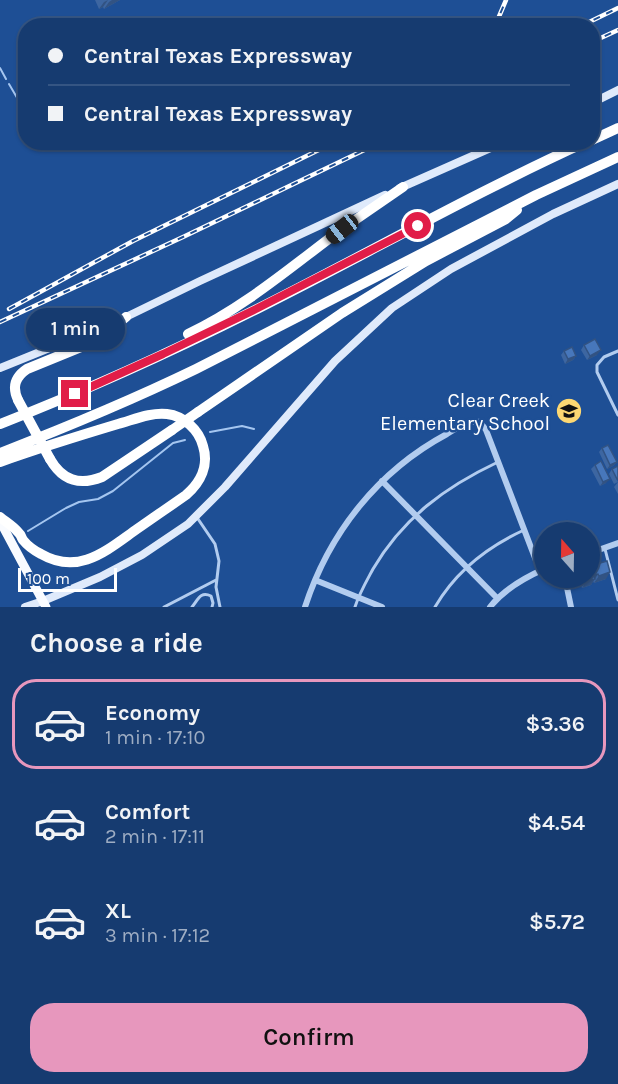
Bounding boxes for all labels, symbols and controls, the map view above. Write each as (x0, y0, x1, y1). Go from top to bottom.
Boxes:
text: Central Texas Expressway (84, 43, 352, 69)
text: Central Texas Expressway (84, 101, 352, 127)
car (322, 211, 362, 247)
route start (404, 212, 431, 239)
callout: 1 min (26, 307, 124, 349)
text: 1 min (51, 317, 100, 340)
route end (61, 380, 88, 407)
place label: Clear Creek Elementary School (380, 389, 550, 435)
school or university icon: Clear Creek Elementary School (554, 396, 584, 426)
north arrow (534, 522, 600, 588)
map controls (534, 522, 600, 588)
scale bar (18, 565, 117, 592)
text: 100 m (27, 569, 70, 588)
text: Choose a ride (30, 627, 203, 659)
icon: car (33, 697, 87, 751)
text: Economy (105, 700, 200, 726)
text: $3.36 (526, 711, 585, 737)
text: 1 min · 17:10 (105, 726, 205, 749)
icon: car (33, 796, 87, 850)
text: Comfort (105, 799, 190, 825)
text: $4.54 (527, 810, 585, 836)
text: 2 min · 17:11 (105, 825, 205, 848)
icon: car (33, 895, 87, 949)
text: XL (105, 898, 131, 924)
text: $5.72 (529, 909, 585, 935)
text: 3 min · 17:12 (105, 924, 210, 947)
button: Confirm (30, 1003, 588, 1072)

